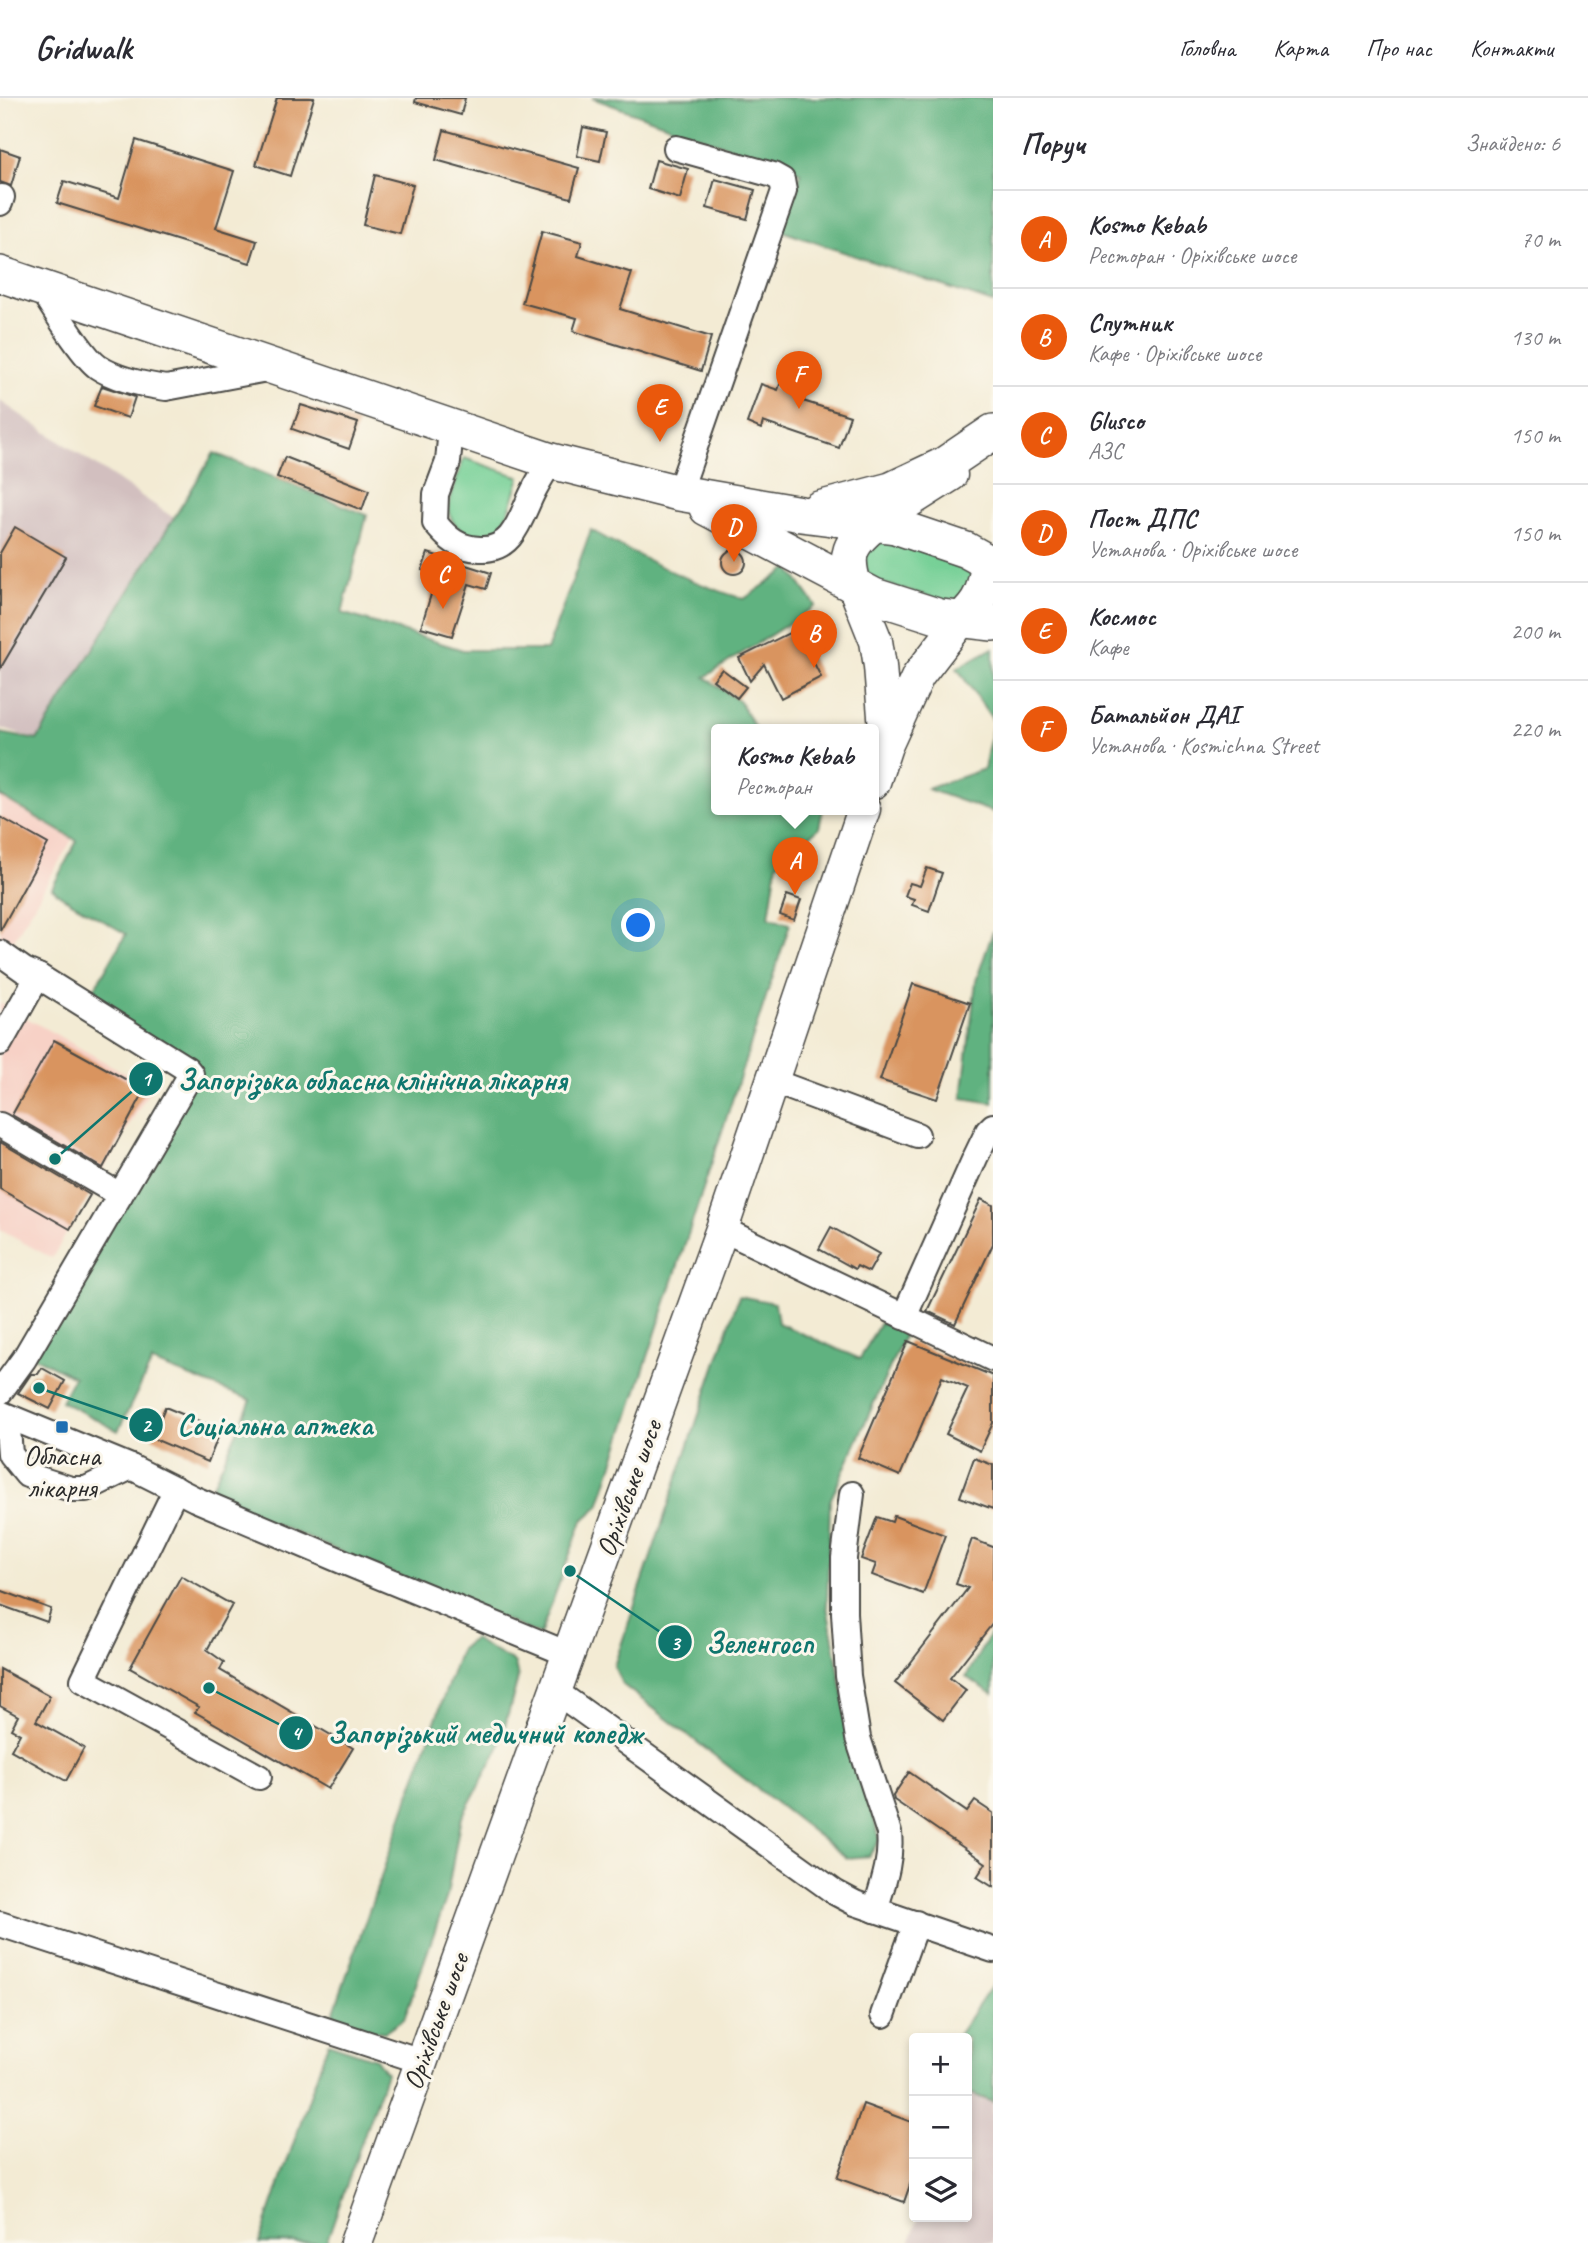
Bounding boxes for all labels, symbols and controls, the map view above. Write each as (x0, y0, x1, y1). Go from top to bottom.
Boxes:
text: Gridwalk (35, 27, 132, 69)
text: Головна (1179, 33, 1235, 63)
text: Карта (1273, 33, 1328, 63)
text: Про нас (1366, 33, 1432, 63)
text: Контакти (1470, 33, 1553, 63)
text: Поруч (1021, 125, 1085, 163)
text: Знайдено: 6 (1465, 129, 1560, 158)
text: Kosmo Kebab (1088, 208, 1206, 241)
text: A (1038, 225, 1050, 254)
text: 70 m (1521, 225, 1560, 254)
text: Ресторан · Оріхівське шосе (1088, 241, 1296, 270)
text: Спутник (1088, 306, 1172, 339)
text: B (1038, 323, 1050, 352)
text: 130 m (1511, 323, 1560, 352)
text: Кафе · Оріхівське шосе (1088, 339, 1261, 368)
pin: F (776, 351, 822, 409)
pin: E (637, 384, 683, 442)
text: Glusco (1088, 404, 1144, 437)
text: C (1039, 421, 1049, 450)
text: 150 m (1511, 421, 1560, 450)
text: АЗС (1088, 437, 1123, 466)
text: Пост ДПС (1088, 502, 1197, 535)
pin: D (711, 504, 757, 562)
text: D (1037, 519, 1051, 548)
text: 150 m (1511, 519, 1560, 548)
text: Установа · Оріхівське шосе (1088, 535, 1297, 564)
pin: C (420, 551, 466, 609)
text: Космос (1088, 600, 1156, 633)
pin: B (791, 610, 837, 668)
text: E (1038, 617, 1050, 646)
text: 200 m (1511, 617, 1560, 646)
text: Кафе (1088, 633, 1129, 662)
text: Батальйон ДАI (1088, 698, 1239, 731)
text: F (1039, 715, 1049, 744)
text: 220 m (1511, 715, 1560, 744)
popup (711, 724, 879, 815)
text: Установа · Kosmichna Street (1088, 731, 1319, 760)
text: Kosmo Kebab (736, 739, 854, 772)
text: Ресторан (736, 772, 812, 801)
pin: A (772, 837, 818, 895)
your location (621, 908, 655, 942)
callout: Запорізька обласна клінічна лікарня (129, 1054, 580, 1105)
text: Запорізька обласна клінічна лікарня (177, 1061, 569, 1100)
text: 1 (141, 1066, 153, 1092)
callout: Соціальна аптека (128, 1399, 388, 1450)
text: Соціальна аптека (177, 1406, 374, 1444)
text: 2 (141, 1412, 153, 1438)
street label: Оріхівське шосе (588, 1413, 670, 1561)
marker: Обласна лікарня (54, 1419, 70, 1435)
place label: Обласна лікарня (24, 1438, 102, 1505)
callout: Зеленгосп (657, 1617, 828, 1668)
text: Зеленгосп (706, 1624, 814, 1662)
text: 3 (670, 1630, 682, 1656)
callout: Запорізький медичний коледж (278, 1707, 656, 1758)
text: Запорізький медичний коледж (328, 1714, 645, 1753)
text: 4 (291, 1720, 303, 1746)
street label: Оріхівське шосе (395, 1946, 477, 2094)
map controls (909, 2033, 972, 2222)
button: + (909, 2033, 972, 2096)
button: − (909, 2096, 972, 2159)
button: layers (909, 2159, 972, 2222)

